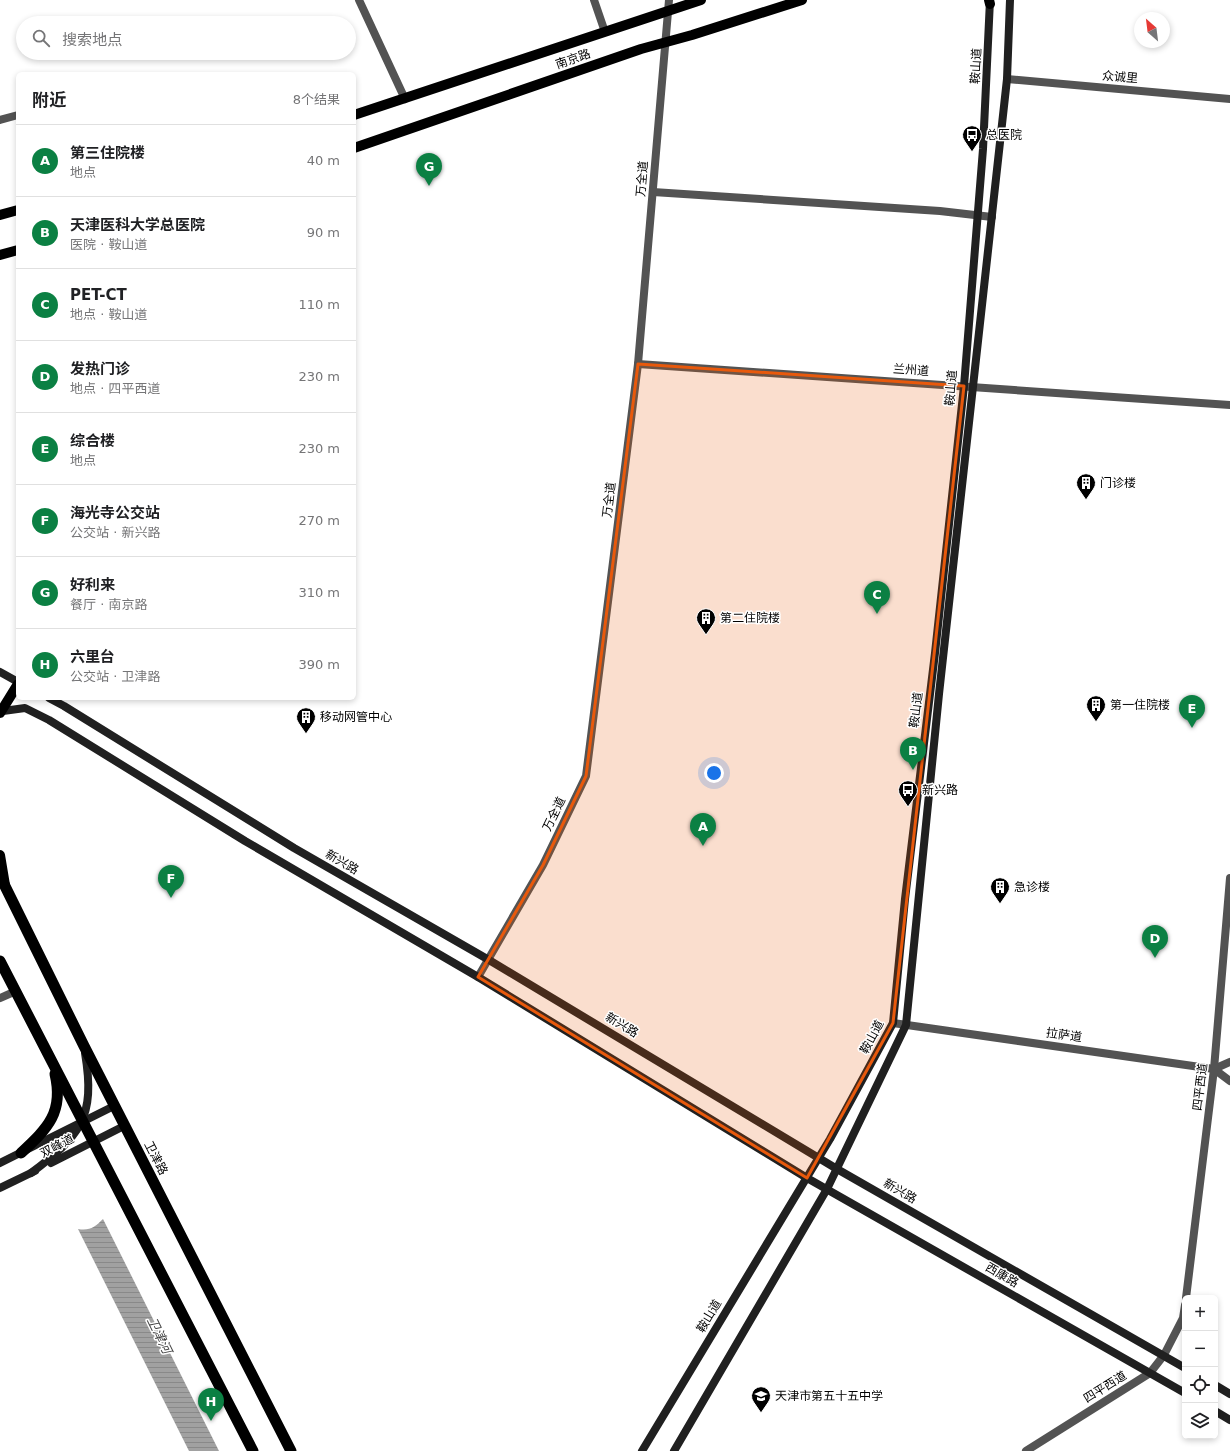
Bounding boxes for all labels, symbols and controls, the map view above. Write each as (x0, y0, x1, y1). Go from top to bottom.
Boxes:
north arrow (1134, 12, 1170, 48)
search box (16, 16, 356, 60)
icon: search (30, 27, 52, 49)
text: 搜索地点 (62, 31, 122, 49)
street label: 南京路 (554, 47, 592, 71)
street label: 鞍山道 (968, 48, 984, 84)
street label: 众诚里 (1101, 68, 1139, 86)
text: 附近 (32, 90, 66, 110)
text: 8个结果 (293, 92, 340, 107)
bus stop icon: 总医院 (961, 124, 983, 152)
place label: 总医院 (986, 128, 1022, 142)
text: 第三住院楼 (70, 144, 145, 162)
text: A (40, 153, 50, 168)
text: 40 m (307, 153, 340, 168)
pin: G (416, 153, 442, 186)
street label: 万全道 (633, 160, 651, 198)
text: 地点 (70, 165, 96, 180)
text: 天津医科大学总医院 (70, 216, 205, 234)
text: B (40, 225, 50, 240)
text: 90 m (307, 225, 340, 240)
text: 医院 · 鞍山道 (70, 237, 147, 252)
text: PET-CT (70, 286, 127, 304)
text: C (40, 297, 50, 312)
text: 110 m (298, 297, 340, 312)
text: 地点 · 鞍山道 (70, 307, 147, 322)
text: 发热门诊 (70, 360, 130, 378)
street label: 兰州道 (893, 362, 929, 378)
text: D (40, 369, 50, 384)
text: 230 m (298, 369, 340, 384)
street label: 鞍山道 (942, 369, 960, 407)
text: 地点 · 四平西道 (70, 381, 160, 396)
text: 综合楼 (70, 432, 115, 450)
text: E (41, 441, 49, 456)
text: 230 m (298, 441, 340, 456)
text: 地点 (70, 453, 96, 468)
building icon: 门诊楼 (1075, 472, 1097, 500)
place label: 门诊楼 (1100, 476, 1136, 490)
street label: 万全道 (600, 481, 618, 519)
text: 海光寺公交站 (70, 504, 160, 522)
text: F (41, 513, 49, 528)
text: 270 m (298, 513, 340, 528)
text: 公交站 · 新兴路 (70, 525, 160, 540)
text: 好利来 (70, 576, 115, 594)
pin: C (864, 581, 890, 614)
text: G (40, 585, 50, 600)
text: 310 m (298, 585, 340, 600)
text: 餐厅 · 南京路 (70, 597, 147, 612)
building icon: 第二住院楼 (695, 607, 717, 635)
place label: 第二住院楼 (720, 611, 780, 625)
text: 六里台 (70, 648, 115, 666)
text: H (40, 657, 50, 672)
text: 390 m (298, 657, 340, 672)
text: 公交站 · 卫津路 (70, 669, 160, 684)
street label: 鞍山道 (907, 691, 925, 729)
building icon: 第一住院楼 (1085, 694, 1107, 722)
pin: E (1179, 695, 1205, 728)
place label: 第一住院楼 (1110, 698, 1170, 712)
building icon: 移动网管中心 (295, 706, 317, 734)
place label: 移动网管中心 (320, 710, 392, 724)
pin: B (900, 737, 926, 770)
your location (704, 763, 724, 783)
bus stop icon: 新兴路 (897, 779, 919, 807)
place label: 新兴路 (922, 783, 958, 797)
street label: 万全道 (540, 795, 568, 833)
pin: A (690, 813, 716, 846)
street label: 新兴路 (323, 847, 361, 877)
pin: F (158, 865, 184, 898)
building icon: 急诊楼 (989, 876, 1011, 904)
place label: 急诊楼 (1014, 880, 1050, 894)
pin: D (1142, 925, 1168, 958)
street label: 新兴路 (603, 1010, 641, 1040)
street label: 鞍山道 (857, 1018, 887, 1056)
street label: 拉萨道 (1045, 1026, 1083, 1044)
street label: 四平西道 (1190, 1062, 1210, 1112)
street label: 双峰道 (38, 1132, 76, 1160)
street label: 卫津路 (142, 1139, 170, 1177)
street label: 新兴路 (881, 1176, 919, 1206)
street label: 西康路 (983, 1260, 1021, 1290)
map controls (1182, 1295, 1218, 1439)
button: + (1182, 1295, 1218, 1331)
street label: 鞍山道 (694, 1297, 724, 1335)
water label: 卫津河 (144, 1314, 176, 1359)
button: − (1182, 1331, 1218, 1367)
button: locate (1182, 1367, 1218, 1403)
street label: 四平西道 (1081, 1368, 1129, 1406)
school or university icon: 天津市第五十五中学 (750, 1385, 772, 1413)
pin: H (198, 1388, 224, 1421)
place label: 天津市第五十五中学 (775, 1389, 883, 1403)
button: layers (1182, 1403, 1218, 1439)

